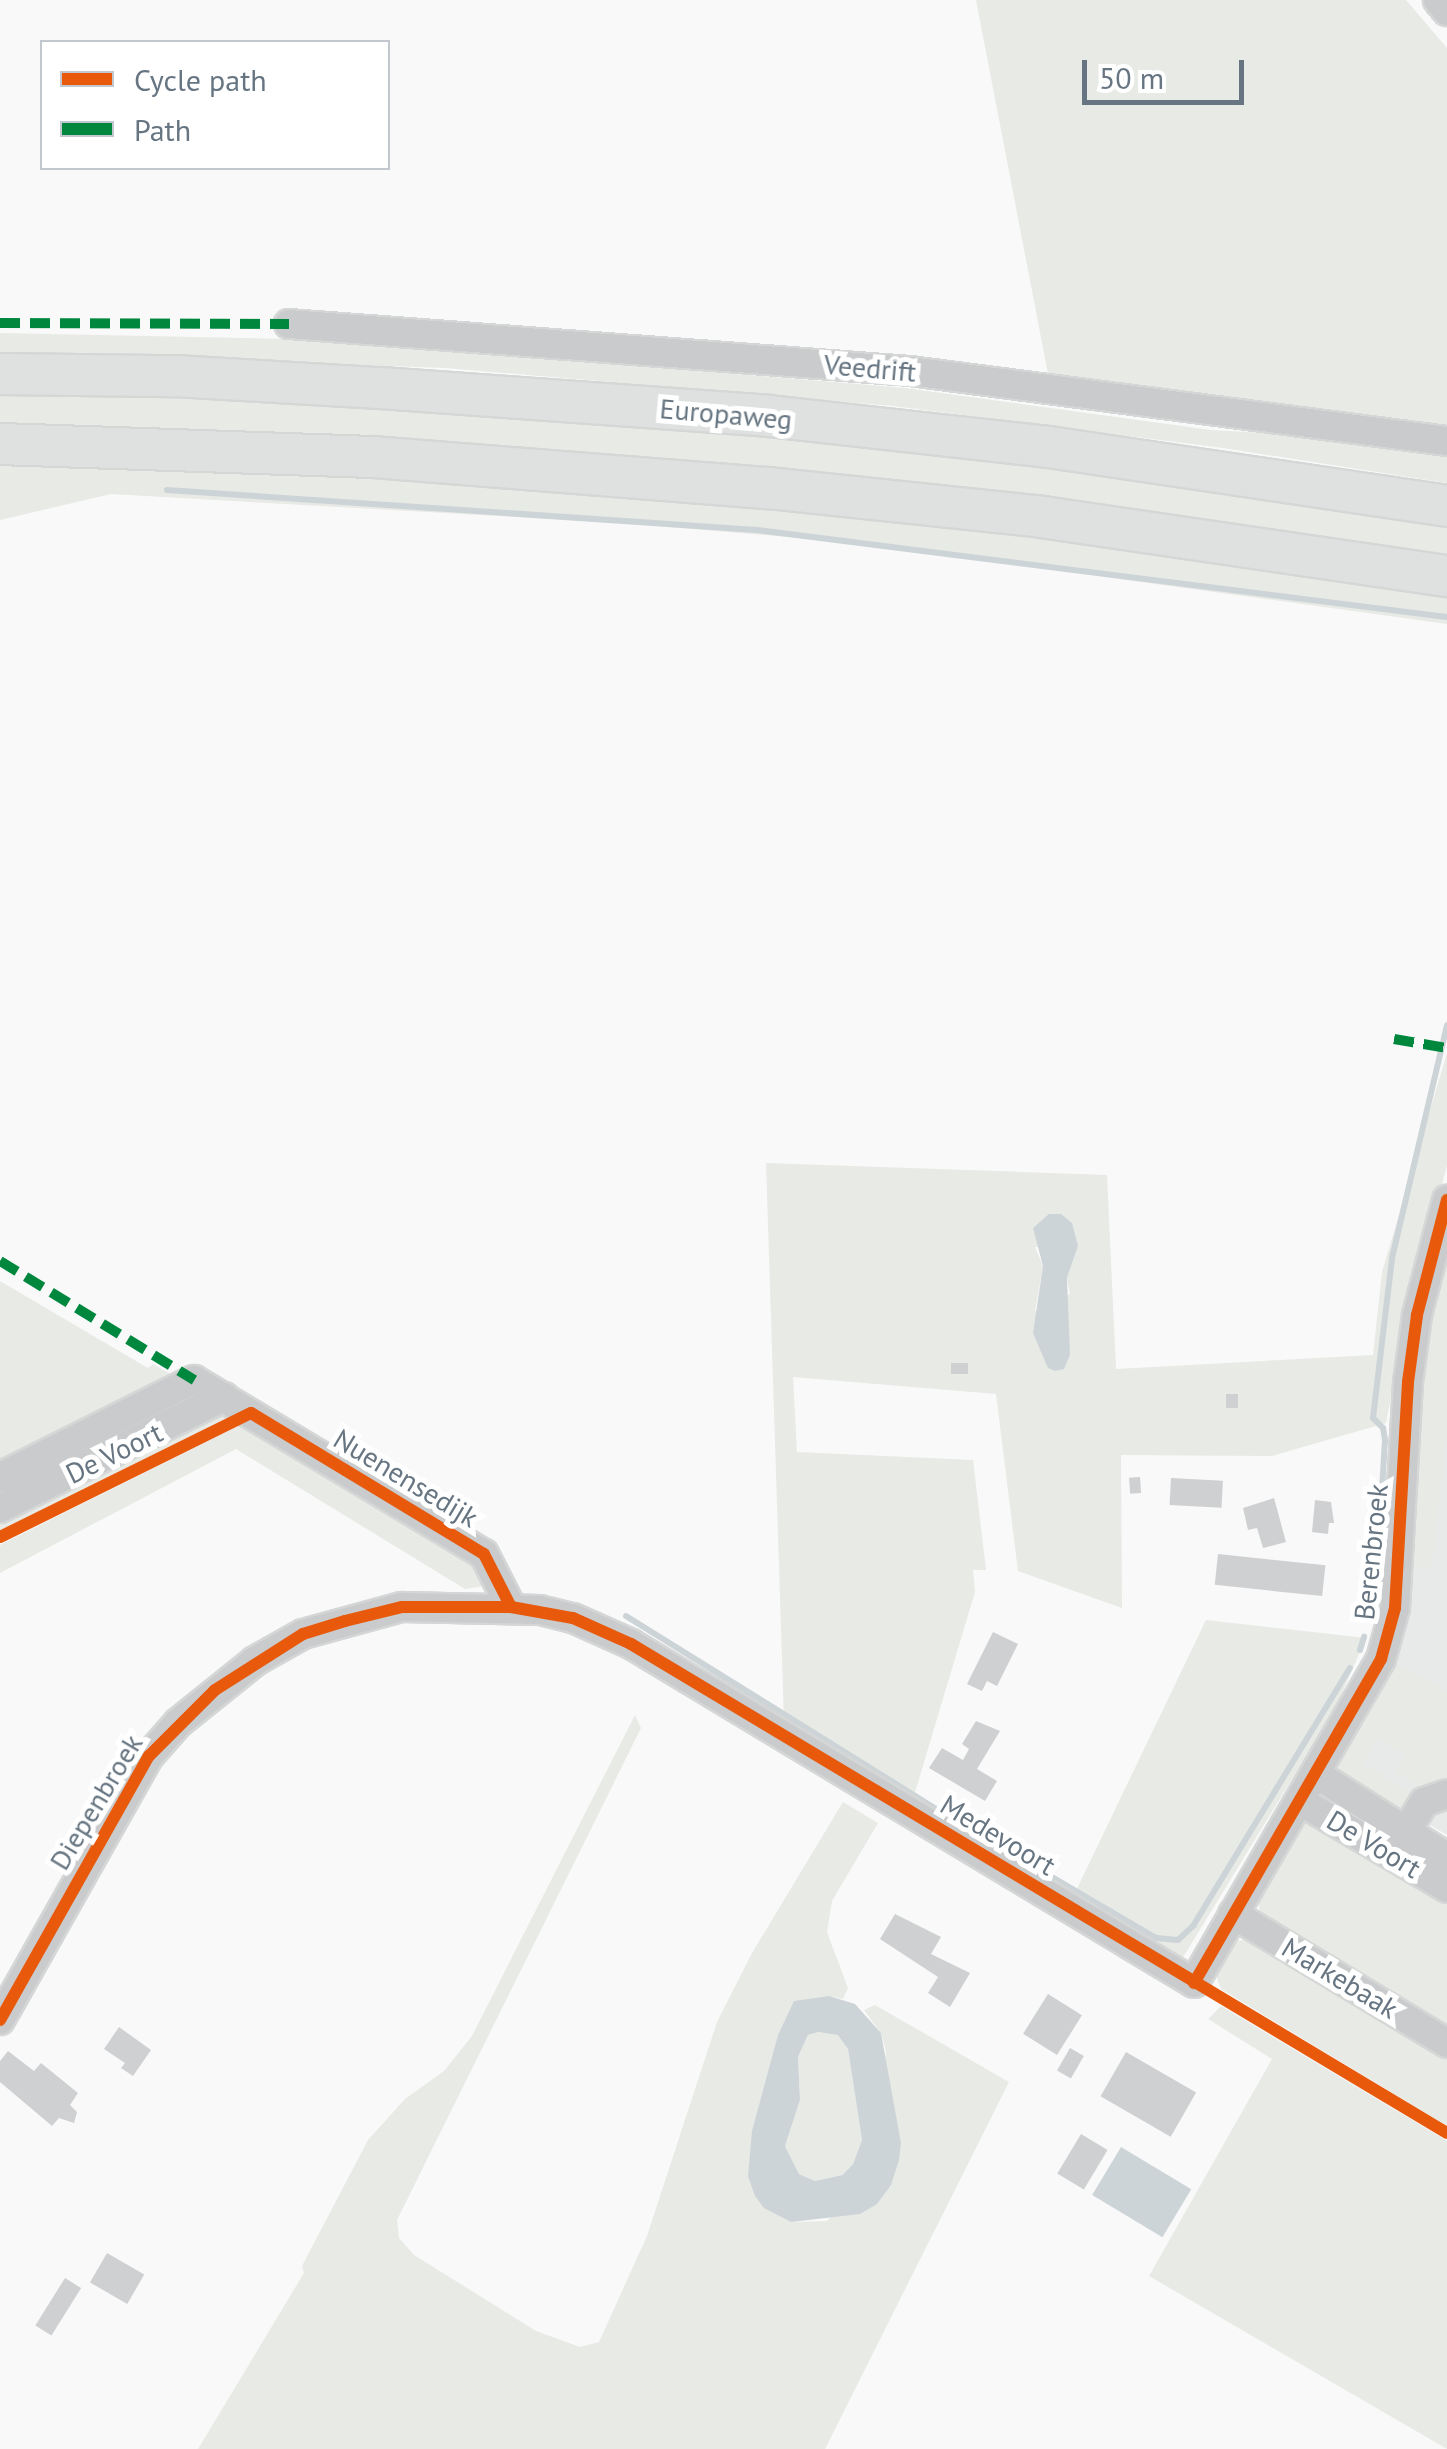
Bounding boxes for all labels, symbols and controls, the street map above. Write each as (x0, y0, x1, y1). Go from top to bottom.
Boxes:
legend (40, 40, 390, 170)
scale bar (1087, 40, 1250, 102)
text: 50 m (1099, 58, 1164, 97)
text: Cycle path (134, 60, 267, 99)
text: Path (134, 110, 191, 149)
street label: Veedrift (822, 347, 918, 389)
street label: Europaweg (658, 391, 794, 437)
street label: De Voort (60, 1415, 168, 1491)
street label: Nuenensedijk (328, 1422, 484, 1534)
street label: Berenbroek (1347, 1482, 1395, 1622)
street label: Diepenbroek (42, 1728, 150, 1876)
street label: Medevoort (934, 1788, 1062, 1882)
street label: De Voort (1321, 1803, 1427, 1885)
street label: Markebaak (1276, 1930, 1404, 2026)

